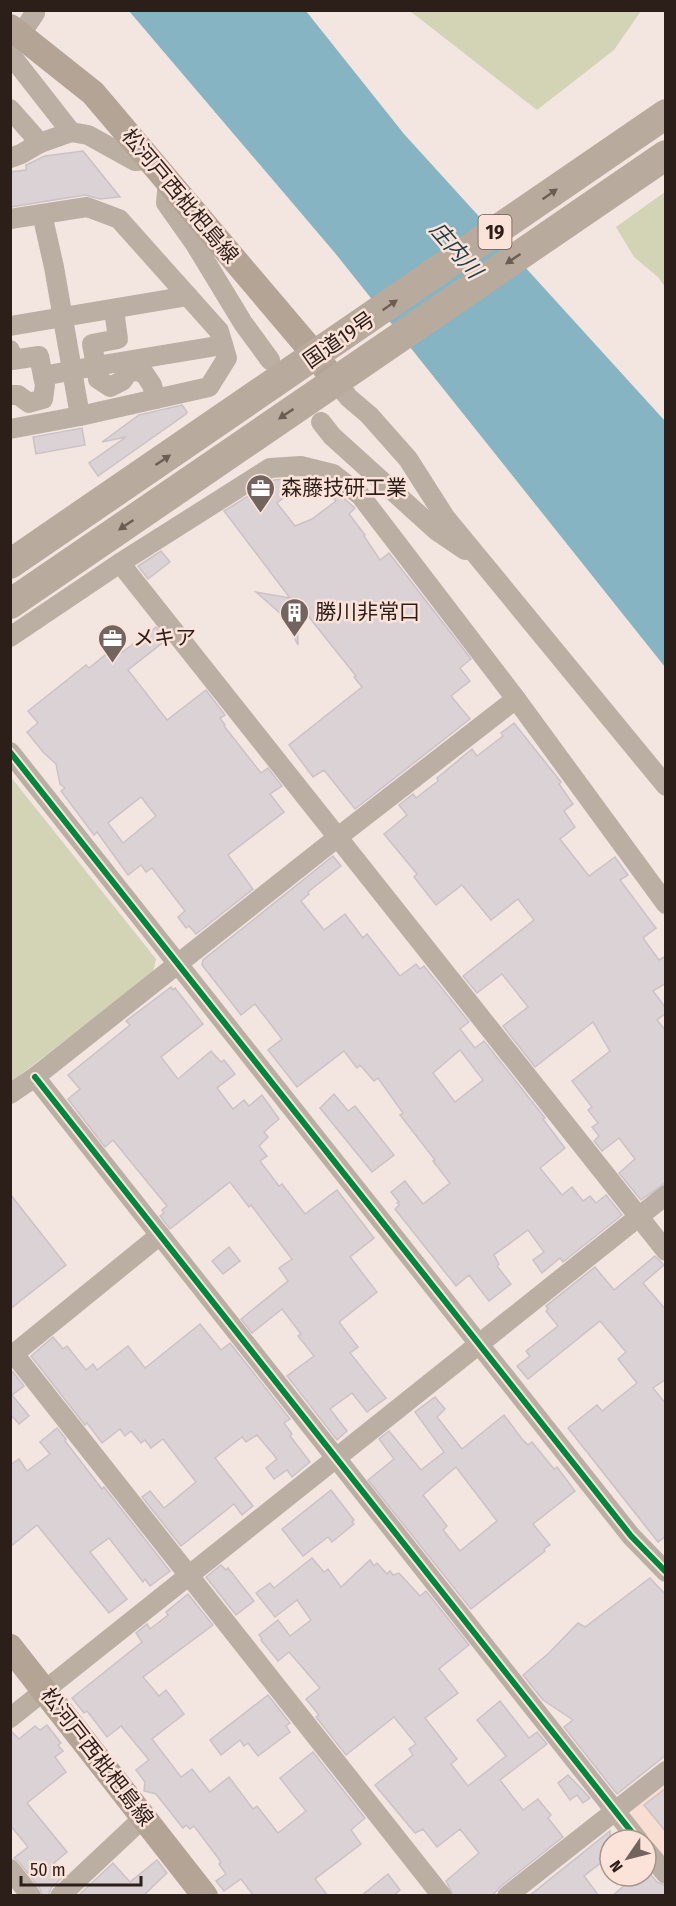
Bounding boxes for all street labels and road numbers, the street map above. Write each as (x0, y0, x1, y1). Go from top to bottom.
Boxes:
street label: 松河戸西枇杷島線 (116, 123, 244, 269)
road number: 19 (478, 215, 512, 249)
street label: 国道19号 (298, 306, 380, 374)
street label: 松河戸西枇杷島線 (35, 1683, 159, 1831)

